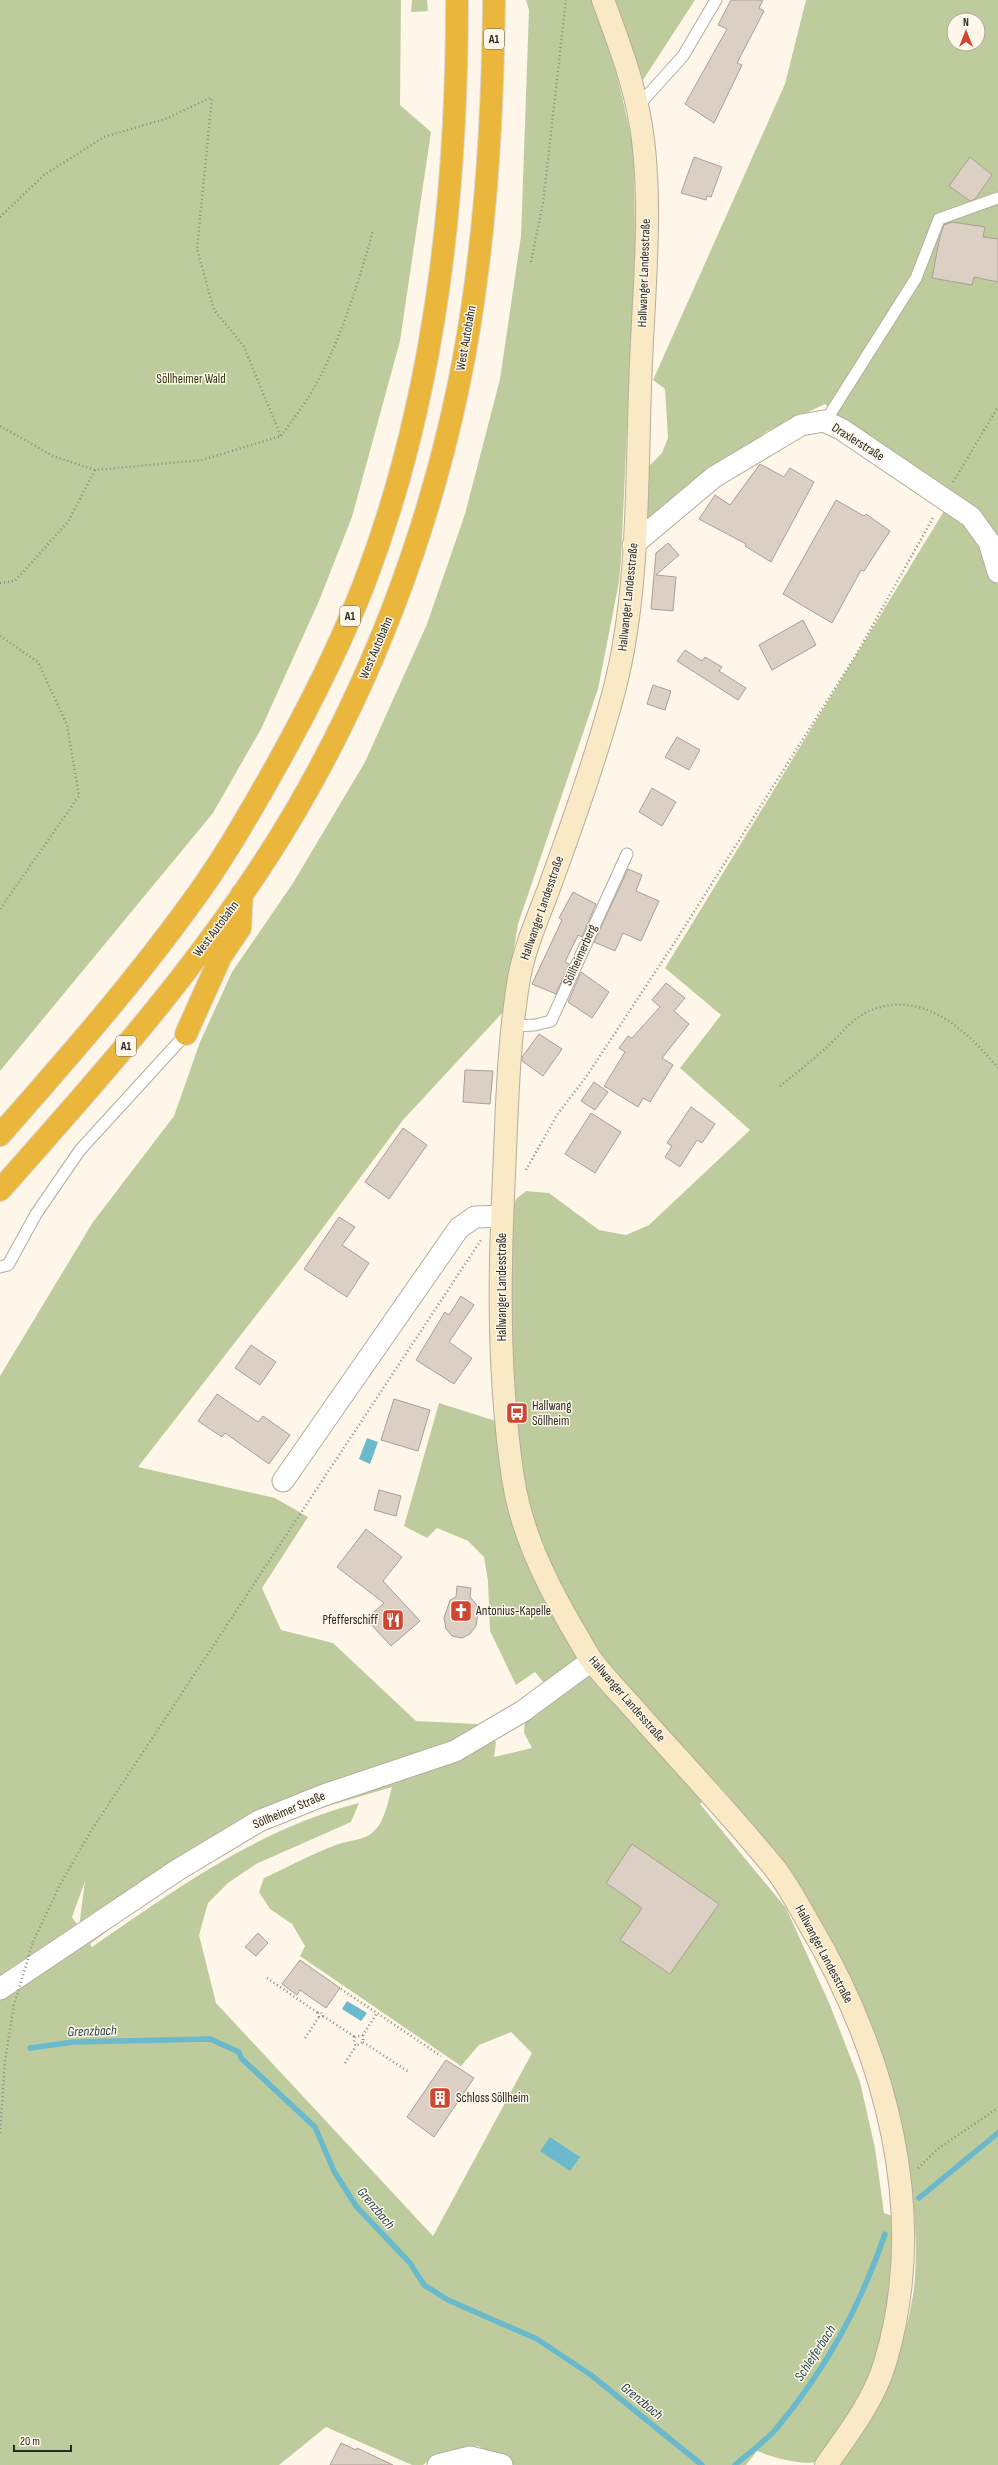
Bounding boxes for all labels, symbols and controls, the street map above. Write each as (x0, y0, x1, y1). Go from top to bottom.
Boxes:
north arrow (946, 12, 986, 52)
text: N (963, 16, 969, 29)
road number: A1 (484, 29, 504, 49)
street label: Hallwanger Landesstraße (634, 218, 654, 328)
street label: West Autobahn (452, 304, 480, 372)
park label: Söllheimer Wald (156, 371, 226, 387)
street label: Draxlerstraße (829, 420, 887, 464)
street label: Hallwanger Landesstraße (614, 542, 642, 652)
road number: A1 (340, 606, 360, 626)
street label: West Autobahn (356, 615, 396, 681)
street label: Hallwanger Landesstraße (517, 854, 567, 962)
street label: West Autobahn (190, 898, 242, 960)
street label: Söllheimerberg (559, 922, 601, 988)
road number: A1 (116, 1036, 136, 1056)
street label: Hallwanger Landesstraße (494, 1233, 510, 1341)
place label: Hallwang Söllheim (532, 1398, 571, 1429)
bus stop icon: Hallwang Söllheim (504, 1400, 530, 1426)
church icon: Antonius-Kapelle (448, 1598, 474, 1624)
place label: Antonius-Kapelle (475, 1603, 551, 1619)
restaurant icon: Pfefferschiff (380, 1607, 406, 1633)
place label: Pfefferschiff (322, 1612, 379, 1628)
street label: Hallwanger Landesstraße (585, 1653, 669, 1745)
street label: Söllheimer Straße (250, 1788, 328, 1832)
street label: Hallwanger Landesstraße (791, 1902, 857, 2006)
water label: Grenzbach (67, 2022, 117, 2040)
building icon: Schloss Söllheim (427, 2085, 453, 2111)
place label: Schloss Söllheim (456, 2090, 529, 2106)
water label: Grenzbach (354, 2184, 399, 2233)
water label: Schleiferbach (791, 2322, 840, 2384)
water label: Grenzbach (617, 2379, 667, 2423)
scale bar (14, 2427, 71, 2453)
text: 20 m (20, 2434, 40, 2449)

